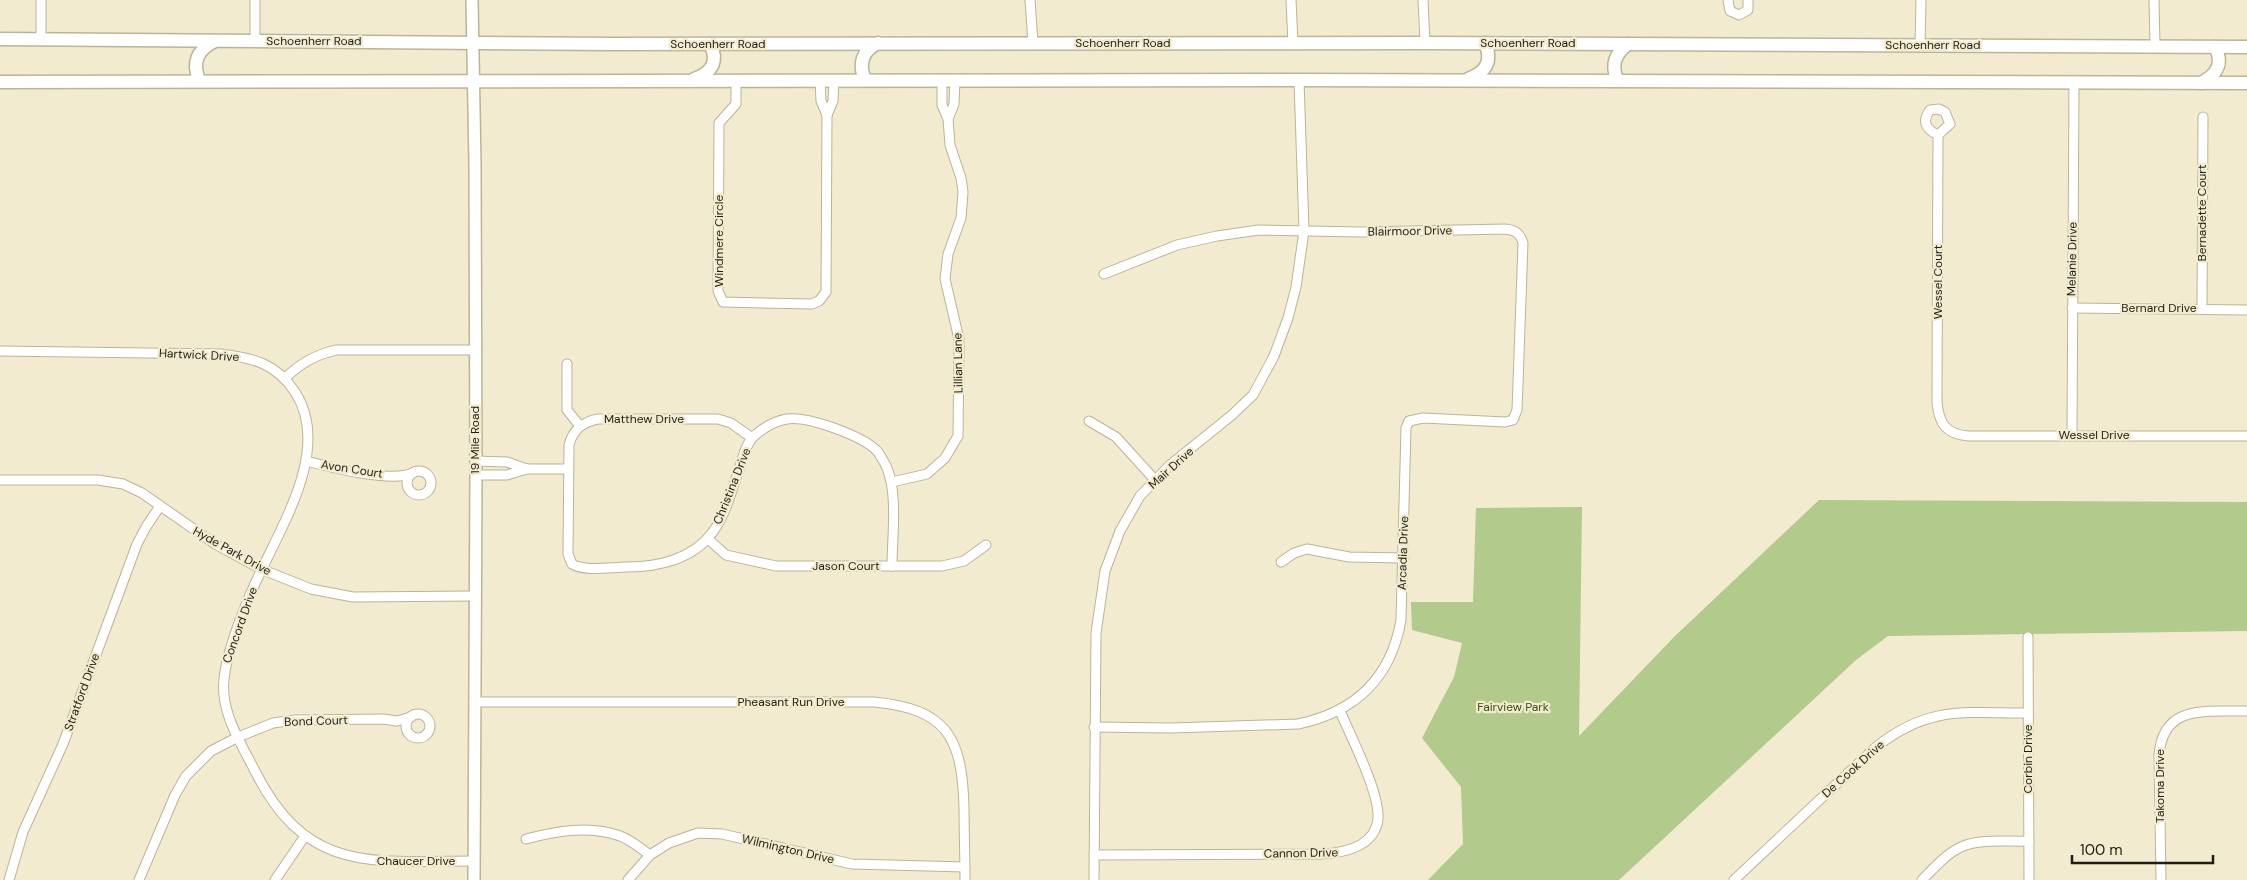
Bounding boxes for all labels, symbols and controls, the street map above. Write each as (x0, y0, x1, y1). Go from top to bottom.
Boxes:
street label: Schoenherr Road (266, 33, 362, 49)
street label: Schoenherr Road (1075, 35, 1171, 51)
street label: Schoenherr Road (1480, 35, 1576, 51)
street label: Schoenherr Road (670, 36, 766, 52)
street label: Schoenherr Road (1885, 37, 1981, 53)
street label: Bernadette Court (2194, 164, 2210, 262)
street label: Windmere Circle (711, 194, 727, 287)
street label: Blairmoor Drive (1367, 222, 1453, 240)
street label: Melanie Drive (2063, 222, 2081, 296)
street label: Wessel Court (1930, 245, 1946, 319)
street label: Bernard Drive (2121, 300, 2197, 316)
street label: Lillian Lane (949, 332, 967, 393)
street label: Hartwick Drive (158, 345, 240, 365)
street label: 19 Mile Road (467, 406, 483, 474)
street label: Matthew Drive (604, 411, 684, 427)
street label: Wessel Drive (2059, 427, 2130, 443)
street label: Mair Drive (1145, 443, 1197, 493)
street label: Christina Drive (709, 445, 755, 527)
street label: Avon Court (320, 456, 384, 482)
street label: Arcadia Drive (1394, 516, 1412, 590)
street label: Hyde Park Drive (190, 523, 274, 579)
street label: Jason Court (812, 558, 880, 574)
street label: Concord Drive (219, 585, 261, 665)
street label: Stratford Drive (61, 651, 104, 733)
street label: Pheasant Run Drive (737, 694, 845, 710)
park label: Fairview Park (1477, 699, 1549, 715)
street label: Bond Court (284, 712, 348, 730)
street label: Corbin Drive (2020, 724, 2036, 794)
street label: De Cook Drive (1818, 737, 1888, 801)
street label: Takoma Drive (2152, 749, 2168, 823)
street label: Wilmington Drive (740, 831, 836, 867)
scale bar (2072, 832, 2213, 864)
text: 100 m (2080, 840, 2123, 860)
street label: Cannon Drive (1264, 844, 1339, 862)
street label: Chaucer Drive (377, 853, 456, 869)

